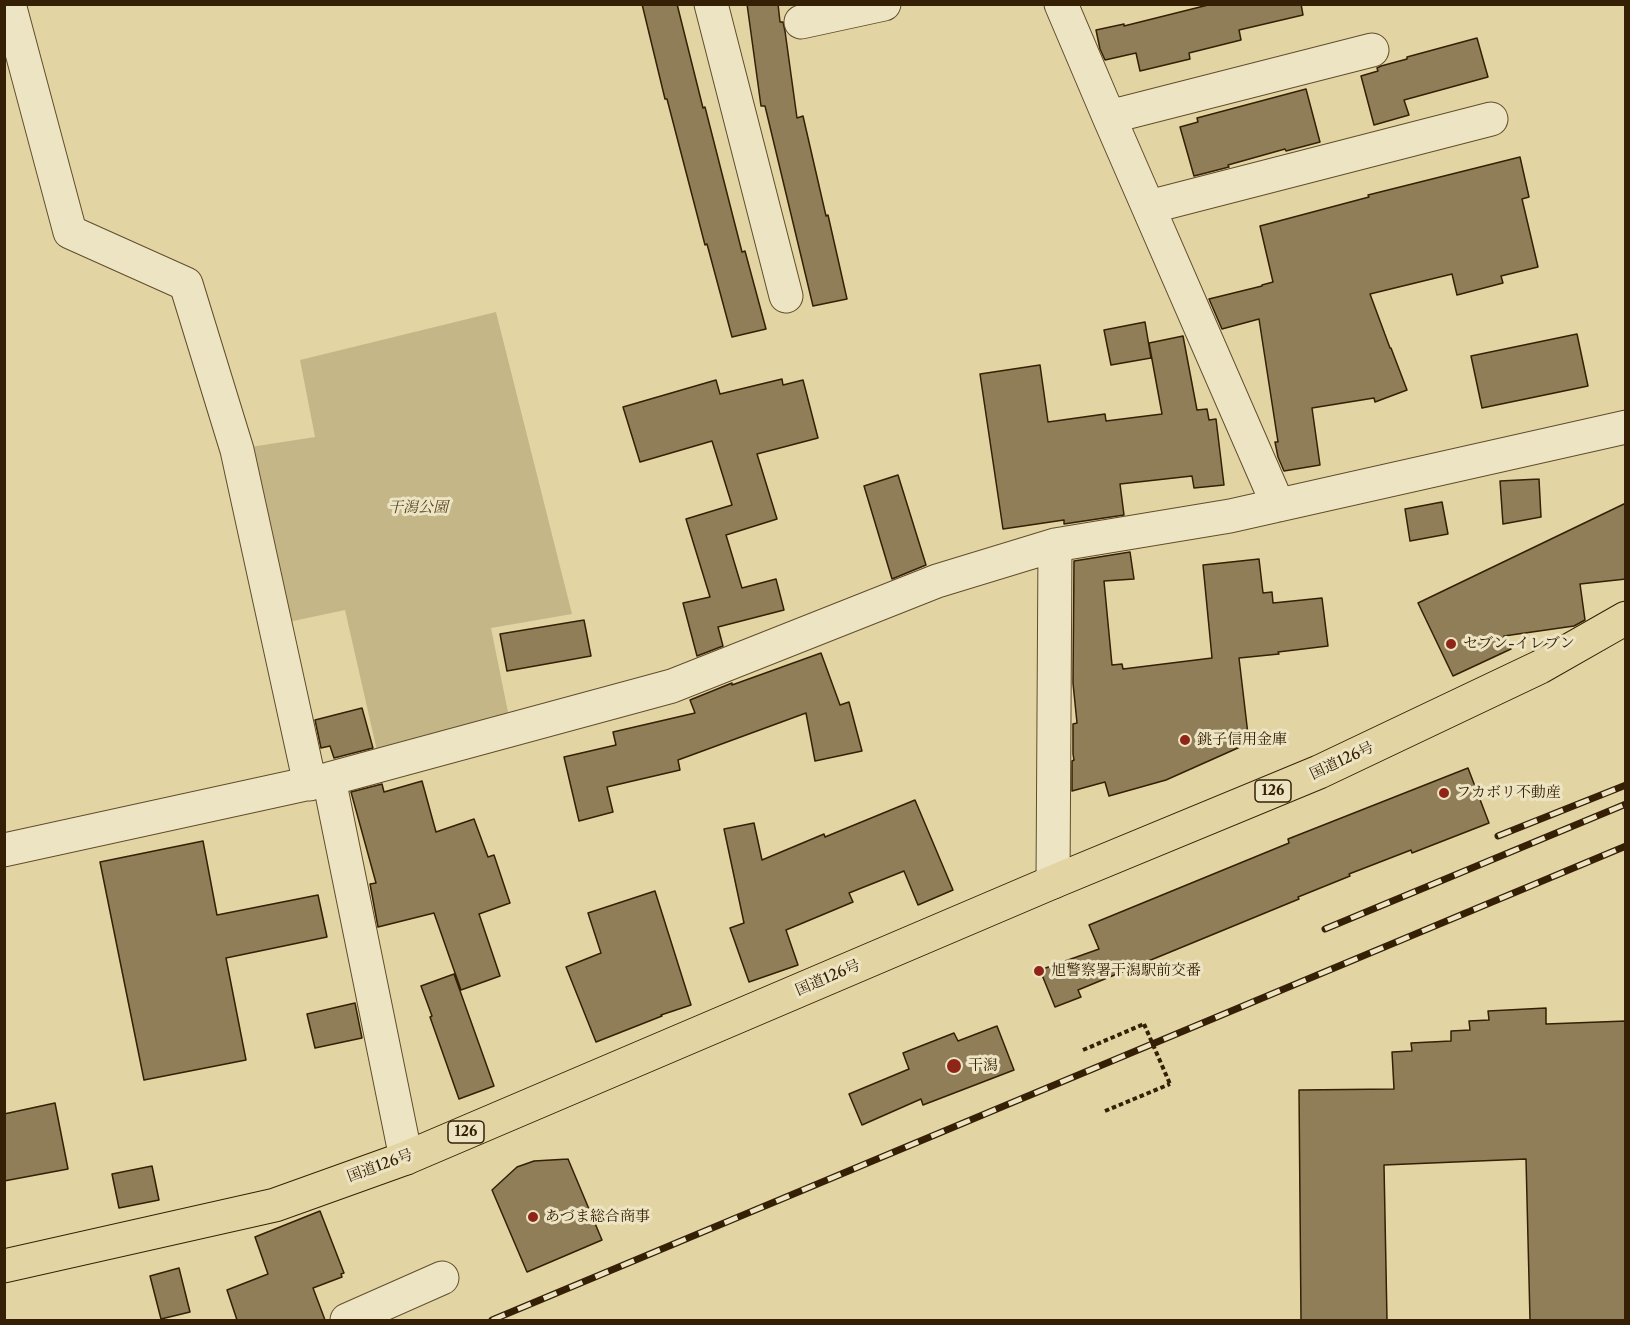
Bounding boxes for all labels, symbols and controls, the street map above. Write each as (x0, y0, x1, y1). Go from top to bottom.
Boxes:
park label: 干潟公園 (388, 499, 448, 517)
place label: セブン-イレブン (1463, 635, 1575, 653)
marker: セブン-イレブン (1444, 637, 1458, 651)
place label: 銚子信用金庫 (1197, 731, 1287, 749)
marker: 銚子信用金庫 (1178, 733, 1192, 747)
street label: 国道126号 (1307, 738, 1377, 784)
road number: 126 (1255, 780, 1291, 802)
place label: フカボリ不動産 (1456, 784, 1561, 802)
marker: フカボリ不動産 (1437, 786, 1451, 800)
street label: 国道126号 (793, 956, 863, 1000)
place label: 旭警察署干潟駅前交番 (1051, 962, 1201, 980)
marker: 旭警察署干潟駅前交番 (1032, 964, 1046, 978)
marker: 干潟 (945, 1057, 963, 1075)
place label: 干潟 (968, 1057, 998, 1075)
road number: 126 (448, 1121, 484, 1143)
street label: 国道126号 (345, 1146, 415, 1186)
place label: あづま総合商事 (545, 1208, 650, 1226)
marker: あづま総合商事 (526, 1210, 540, 1224)

